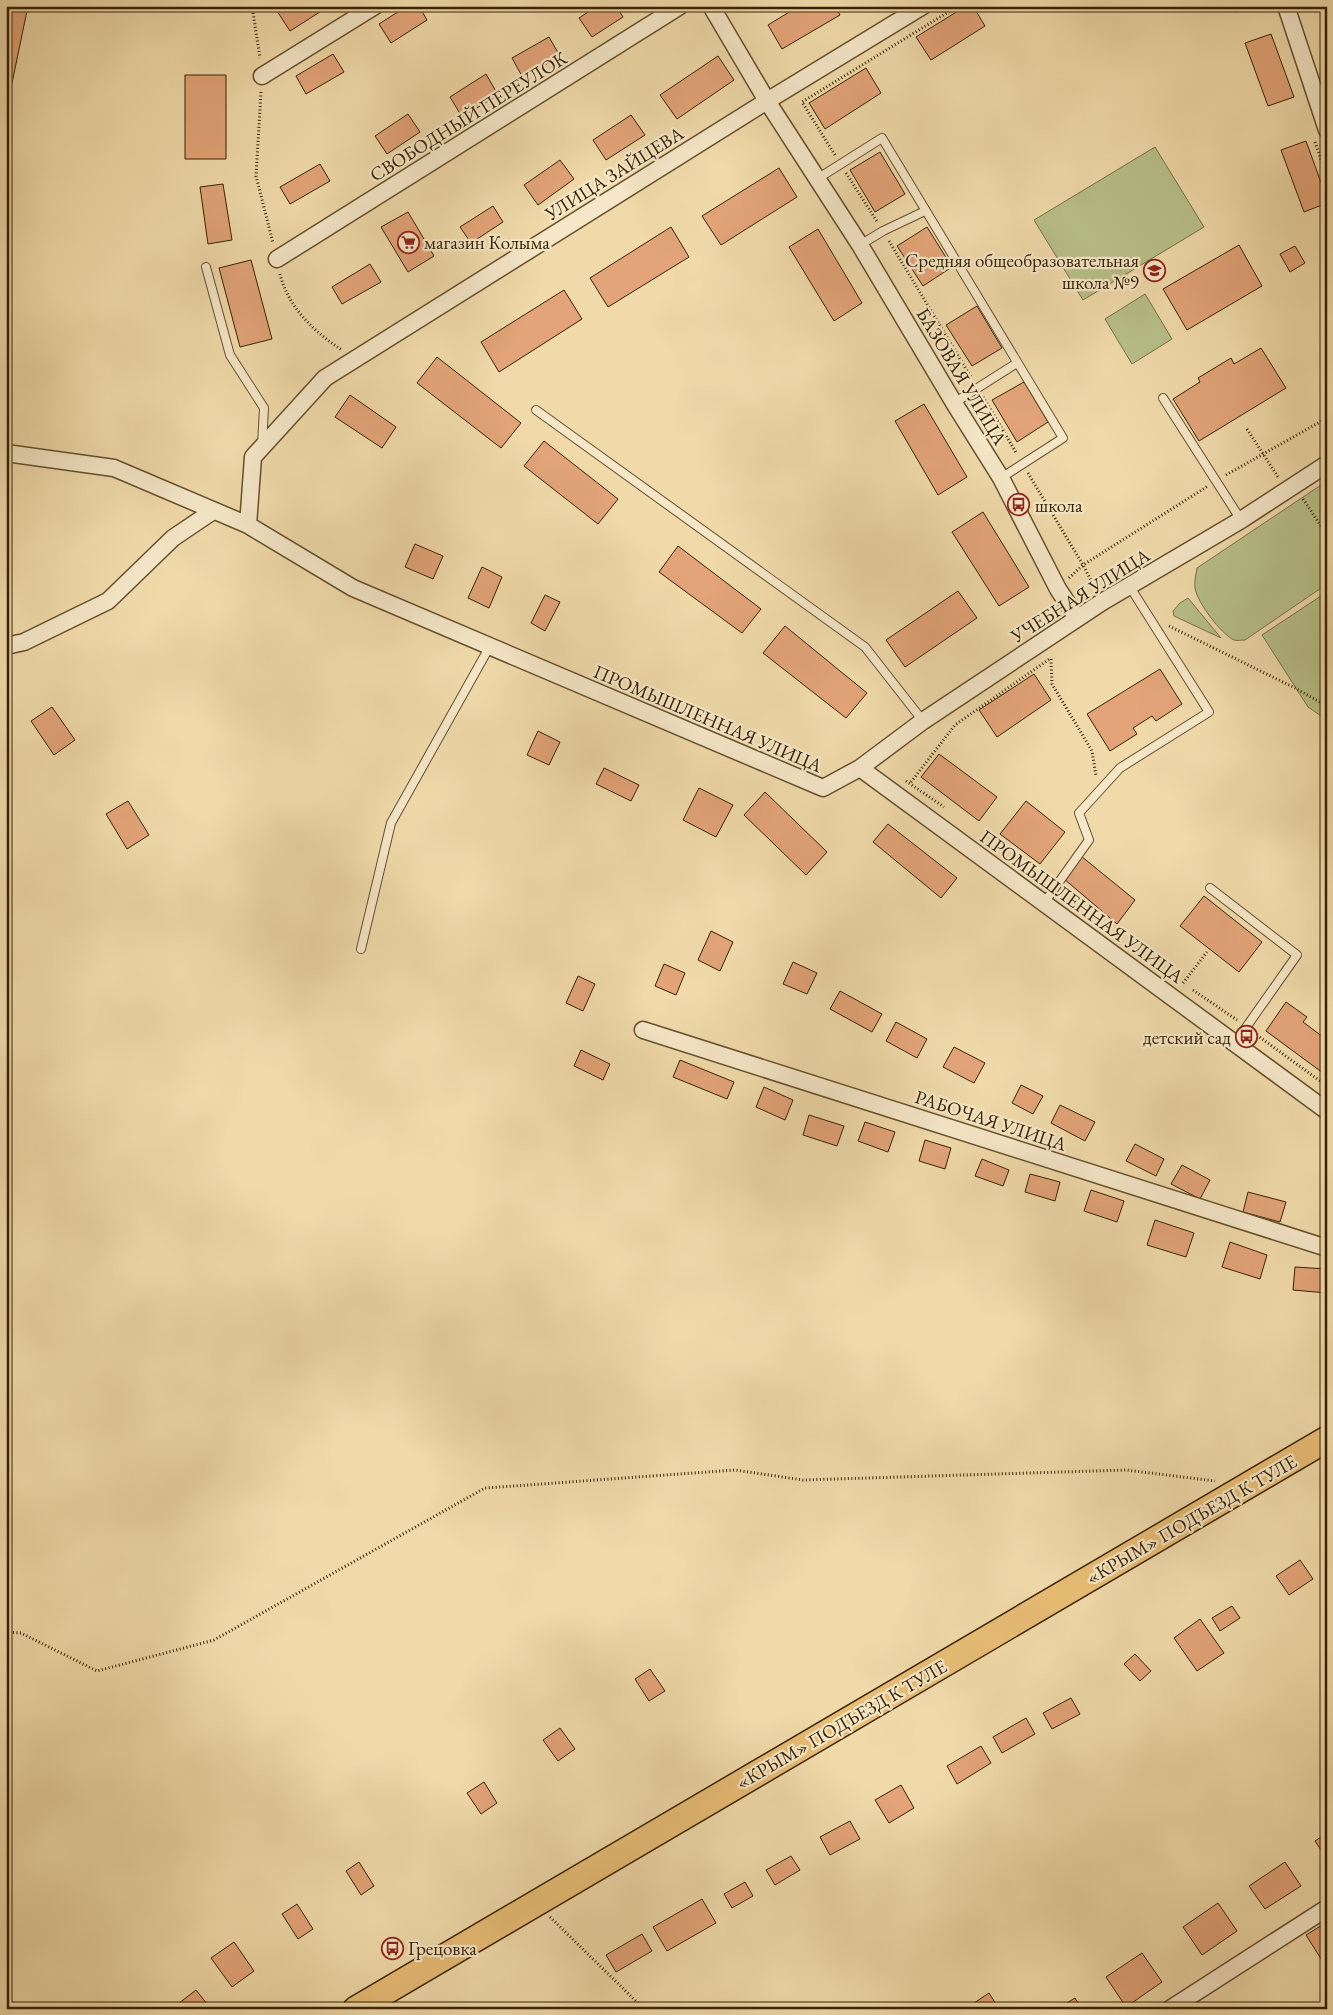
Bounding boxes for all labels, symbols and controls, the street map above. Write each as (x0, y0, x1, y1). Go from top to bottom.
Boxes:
street label: СВОБОДНЫЙ ПЕРЕУЛОК (365, 45, 572, 187)
street label: УЛИЦА ЗАЙЦЕВА (539, 120, 689, 227)
supermarket icon: магазин Колыма (396, 230, 420, 254)
place label: магазин Колыма (424, 230, 550, 255)
place label: Средняя общеобразовательная школа №9 (905, 248, 1140, 295)
school or university icon: Средняя общеобразовательная школа №9 (1143, 259, 1167, 283)
street label: БАЗОВАЯ УЛИЦА (911, 303, 1013, 450)
bus stop icon: школа (1007, 493, 1031, 517)
place label: школа (1035, 493, 1083, 518)
street label: УЧЕБНАЯ УЛИЦА (1005, 542, 1155, 649)
street label: ПРОМЫШЛЕННАЯ УЛИЦА (590, 659, 827, 778)
street label: ПРОМЫШЛЕННАЯ УЛИЦА (975, 824, 1189, 989)
place label: детский сад (1143, 1025, 1231, 1050)
bus stop icon: детский сад (1235, 1025, 1259, 1049)
street label: РАБОЧАЯ УЛИЦА (912, 1084, 1071, 1157)
street label: «КРЫМ» ПОДЪЕЗД К ТУЛЕ (1081, 1449, 1302, 1590)
street label: «КРЫМ» ПОДЪЕЗД К ТУЛЕ (731, 1654, 952, 1795)
bus stop icon: Грецовка (380, 1936, 404, 1960)
place label: Грецовка (408, 1936, 477, 1961)

